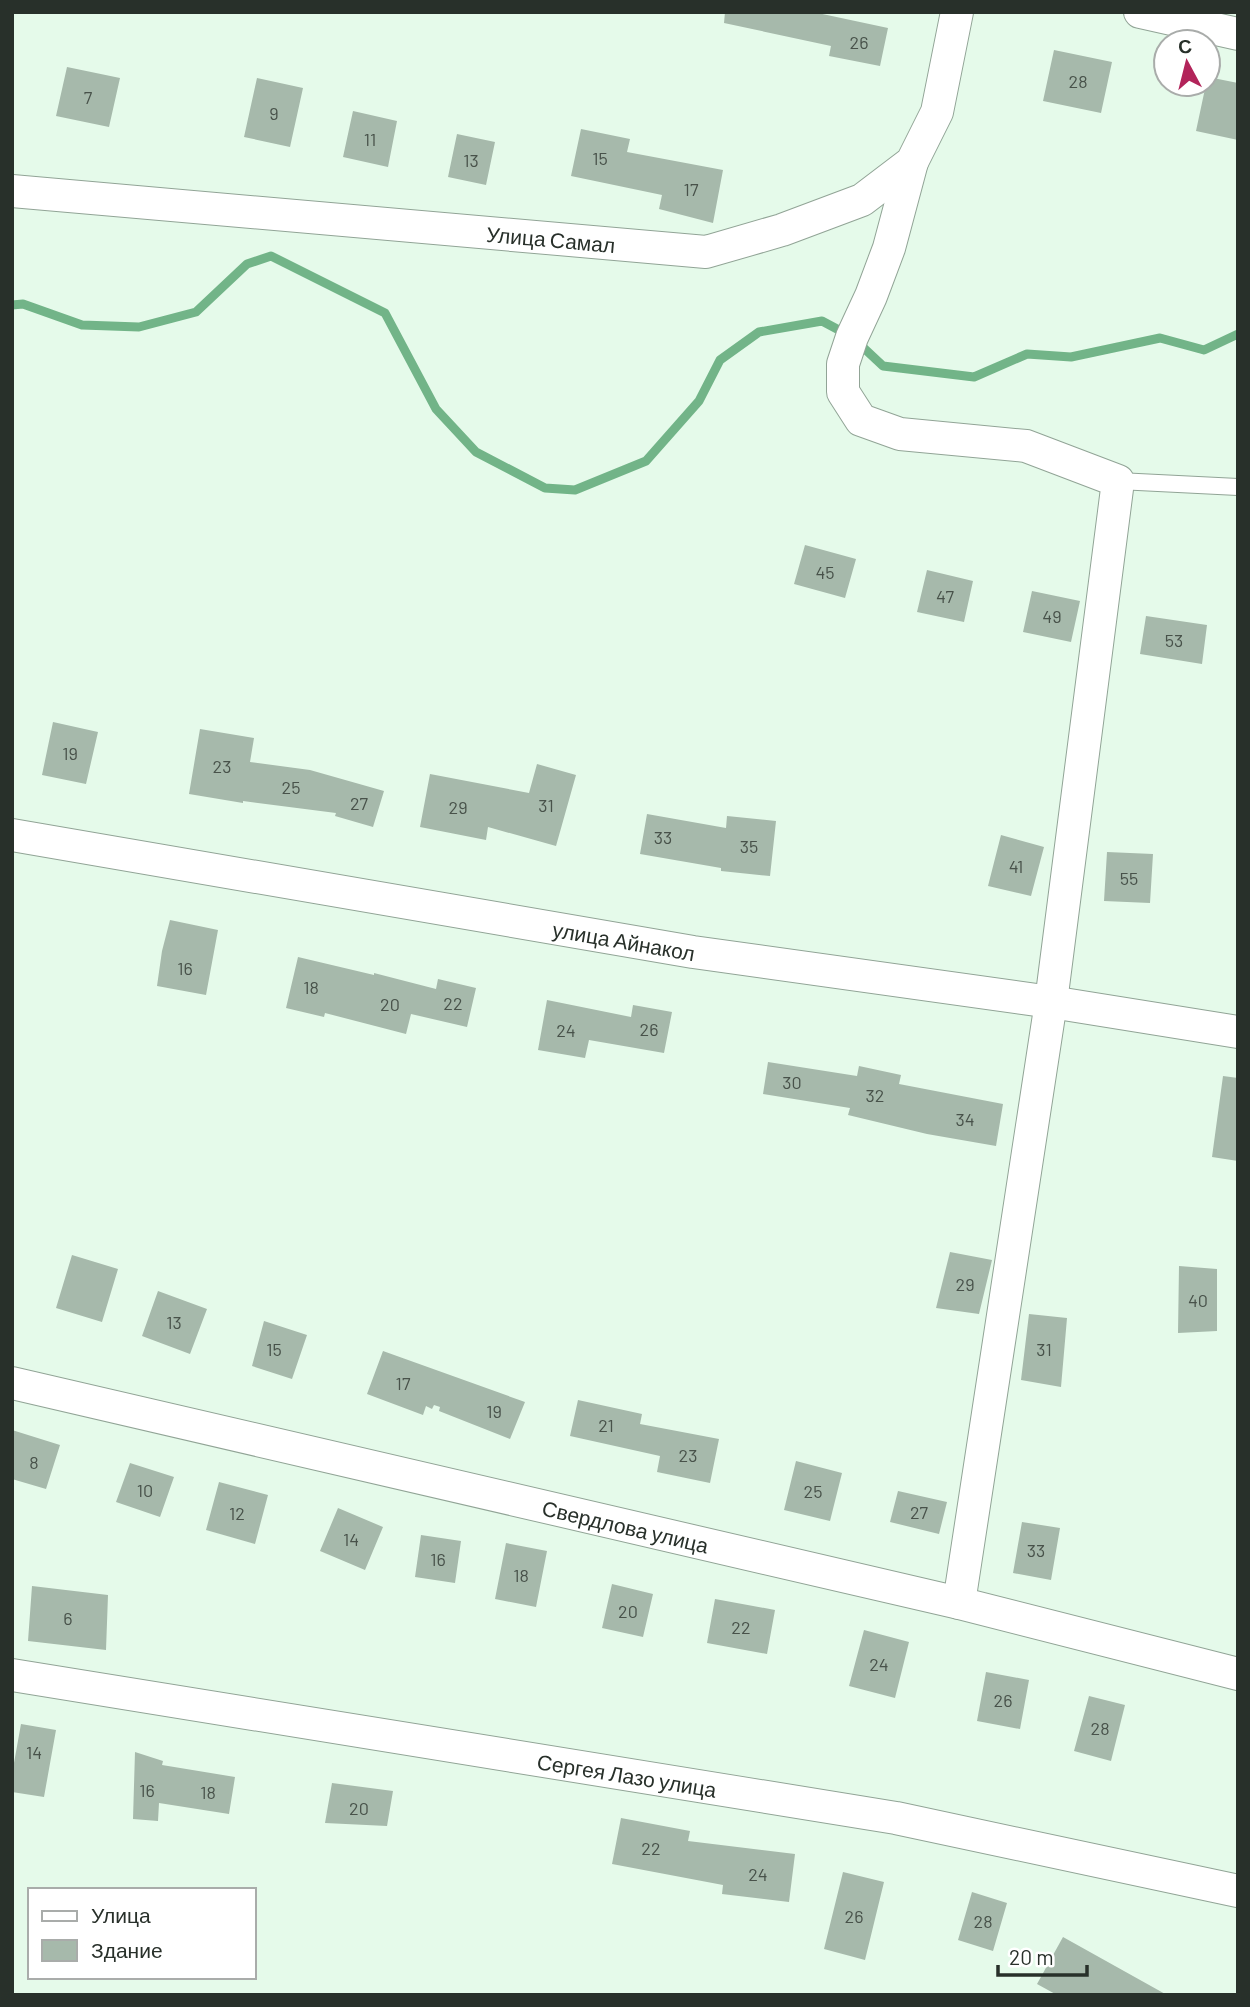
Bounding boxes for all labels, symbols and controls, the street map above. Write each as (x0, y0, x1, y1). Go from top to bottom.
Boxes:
north arrow (1152, 28, 1222, 98)
house number: 26 (850, 31, 868, 53)
text: С (1177, 33, 1193, 58)
house number: 28 (1068, 70, 1088, 92)
house number: 7 (84, 86, 93, 108)
house number: 9 (269, 102, 279, 124)
house number: 11 (364, 128, 376, 150)
house number: 15 (592, 147, 608, 169)
house number: 13 (463, 149, 479, 171)
house number: 17 (684, 178, 699, 200)
street label: Улица Самал (485, 220, 616, 256)
house number: 45 (815, 561, 835, 583)
house number: 47 (936, 585, 954, 607)
house number: 49 (1042, 605, 1062, 627)
house number: 53 (1165, 629, 1183, 651)
house number: 19 (62, 742, 78, 764)
house number: 23 (213, 755, 231, 777)
house number: 25 (282, 776, 300, 798)
house number: 27 (350, 792, 369, 814)
house number: 31 (538, 794, 554, 816)
house number: 29 (448, 796, 468, 818)
house number: 33 (654, 826, 672, 848)
house number: 35 (740, 835, 758, 857)
house number: 41 (1009, 855, 1023, 877)
house number: 55 (1120, 867, 1138, 889)
street label: улица Айнакол (551, 916, 697, 965)
house number: 16 (177, 957, 193, 979)
house number: 18 (303, 976, 319, 998)
house number: 22 (443, 992, 463, 1014)
house number: 20 (380, 993, 400, 1015)
house number: 26 (640, 1018, 658, 1040)
house number: 24 (556, 1019, 576, 1041)
house number: 30 (782, 1071, 802, 1093)
house number: 32 (866, 1084, 884, 1106)
house number: 34 (955, 1108, 975, 1130)
house number: 29 (955, 1273, 975, 1295)
house number: 40 (1188, 1289, 1208, 1311)
house number: 13 (166, 1311, 182, 1333)
house number: 15 (266, 1338, 282, 1360)
house number: 31 (1036, 1338, 1052, 1360)
house number: 17 (396, 1372, 411, 1394)
house number: 19 (486, 1400, 502, 1422)
house number: 21 (598, 1414, 614, 1436)
house number: 23 (679, 1444, 697, 1466)
house number: 8 (29, 1451, 39, 1473)
house number: 10 (137, 1479, 153, 1501)
house number: 25 (804, 1480, 822, 1502)
street label: Свердлова улица (540, 1494, 712, 1557)
house number: 27 (910, 1501, 929, 1523)
house number: 12 (229, 1502, 245, 1524)
house number: 14 (343, 1528, 359, 1550)
house number: 33 (1027, 1539, 1045, 1561)
house number: 16 (430, 1548, 446, 1570)
house number: 18 (513, 1564, 529, 1586)
house number: 20 (618, 1600, 638, 1622)
house number: 6 (63, 1607, 73, 1629)
house number: 22 (731, 1616, 751, 1638)
house number: 24 (869, 1653, 889, 1675)
house number: 26 (994, 1689, 1012, 1711)
house number: 28 (1090, 1717, 1110, 1739)
house number: 14 (26, 1741, 42, 1763)
street label: Сергея Лазо улица (536, 1748, 719, 1801)
house number: 16 (139, 1779, 155, 1801)
house number: 18 (200, 1781, 216, 1803)
house number: 20 (349, 1797, 369, 1819)
house number: 22 (641, 1837, 661, 1859)
house number: 24 (748, 1863, 768, 1885)
legend (28, 1888, 256, 1979)
text: Улица (91, 1902, 151, 1927)
house number: 26 (845, 1905, 863, 1927)
house number: 28 (973, 1910, 993, 1932)
scale bar (998, 1934, 1087, 1978)
text: Здание (91, 1937, 163, 1962)
text: 20 m (1009, 1944, 1054, 1969)

